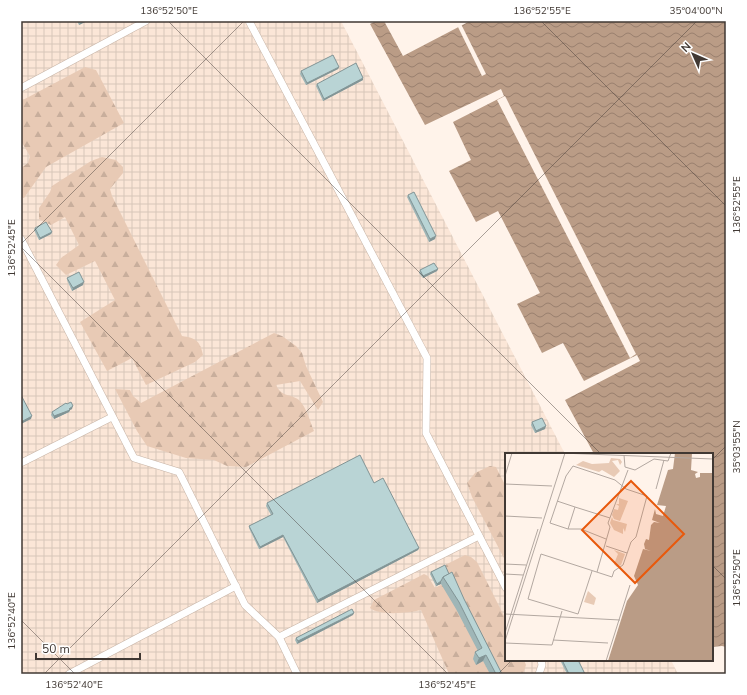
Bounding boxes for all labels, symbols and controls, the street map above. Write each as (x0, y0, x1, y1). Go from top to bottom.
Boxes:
text: 136°52'50"E (140, 4, 198, 18)
text: 136°52'55"E (513, 4, 571, 18)
text: 35°04'00"N (669, 4, 723, 18)
north arrow (673, 34, 713, 74)
text: N (678, 39, 694, 55)
text: 136°52'55"E (730, 176, 744, 234)
text: 136°52'45"E (5, 219, 19, 277)
text: 35°03'55"N (730, 420, 744, 474)
inset map (505, 453, 713, 661)
text: 136°52'50"E (730, 549, 744, 607)
text: 136°52'40"E (5, 592, 19, 650)
scale bar (36, 635, 140, 661)
text: 50 m (42, 641, 70, 657)
text: 136°52'40"E (45, 678, 103, 692)
text: 136°52'45"E (418, 678, 476, 692)

